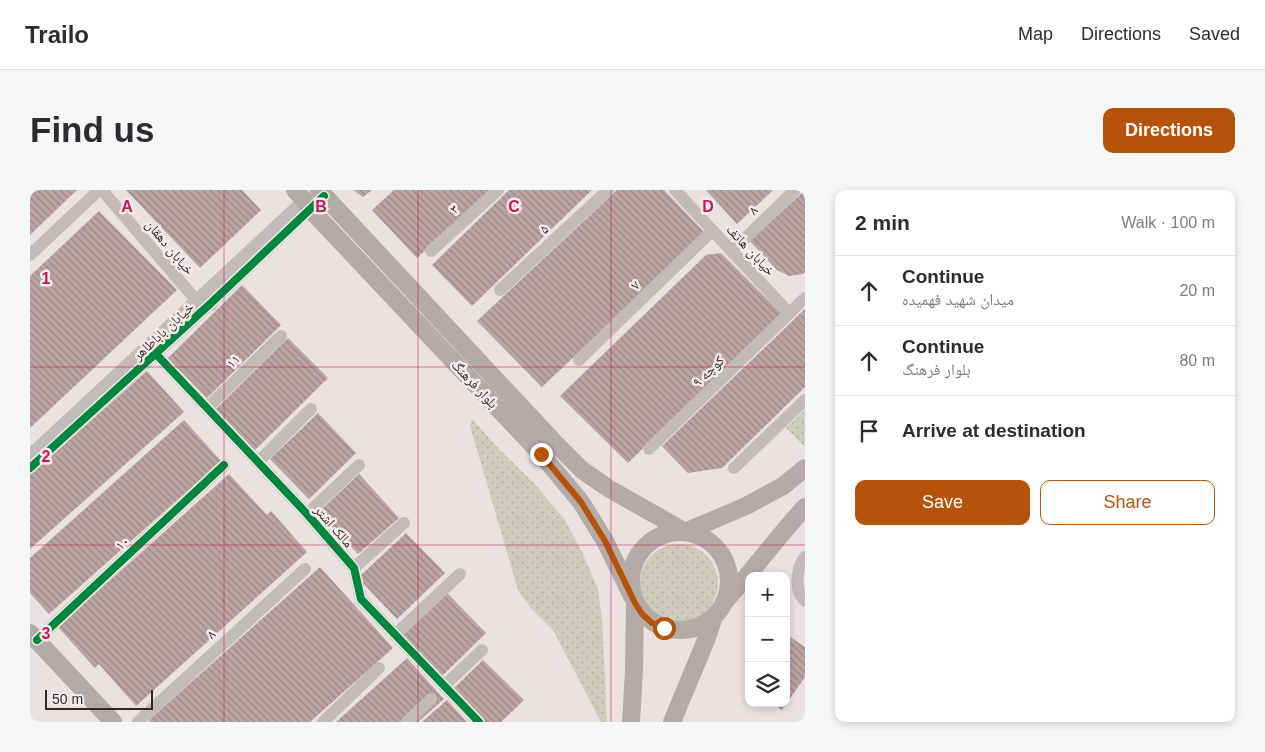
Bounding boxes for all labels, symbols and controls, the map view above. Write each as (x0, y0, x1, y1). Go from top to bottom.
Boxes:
text: Trailo (25, 21, 89, 48)
text: Map (1018, 24, 1053, 44)
text: Directions (1081, 24, 1161, 44)
text: Saved (1189, 24, 1240, 44)
button: Directions (1103, 108, 1235, 153)
text: Find us (30, 110, 154, 149)
text: A (121, 198, 133, 215)
text: B (315, 198, 327, 215)
text: C (508, 198, 520, 215)
text: D (702, 198, 714, 215)
street label: ۳ (446, 201, 462, 217)
street label: ۸ (745, 202, 761, 218)
text: 2 min (855, 211, 910, 234)
text: Walk · 100 m (1121, 214, 1215, 231)
street label: خیابان دهقان (142, 216, 198, 279)
street label: ۵ (536, 221, 552, 237)
street label: خیابان هاتف (723, 221, 779, 280)
text: Continue (902, 266, 984, 287)
text: 1 (42, 270, 51, 287)
street label: ۷ (627, 277, 643, 293)
icon: ahead (855, 277, 883, 305)
text: 20 m (1179, 282, 1215, 299)
text: میدان شهید فهمیده (902, 291, 1014, 308)
street label: خیابان باباطاهر (129, 299, 197, 365)
text: Continue (902, 336, 984, 357)
icon: ahead (855, 347, 883, 375)
street label: ۱۱ (223, 351, 243, 371)
street label: کوچه ۹ (689, 352, 728, 391)
text: 80 m (1179, 352, 1215, 369)
street label: بلوار فرهنگ (448, 357, 501, 412)
text: بلوار فرهنگ (902, 361, 971, 378)
icon: arrive (855, 417, 883, 445)
text: Arrive at destination (902, 420, 1086, 441)
route end (530, 443, 553, 466)
text: 2 (42, 448, 51, 465)
button: Save (855, 480, 1030, 525)
button: Share (1040, 480, 1215, 525)
street label: مالک اشتر (310, 501, 357, 551)
street label: ۱۰ (112, 533, 132, 553)
map controls (745, 572, 790, 707)
button: + (745, 572, 790, 617)
route start (653, 617, 676, 640)
button: − (745, 617, 790, 662)
text: 3 (42, 625, 51, 642)
street label: ۸ (203, 626, 219, 642)
button: layers (745, 662, 790, 707)
scale bar (45, 687, 152, 710)
text: 50 m (52, 691, 83, 707)

